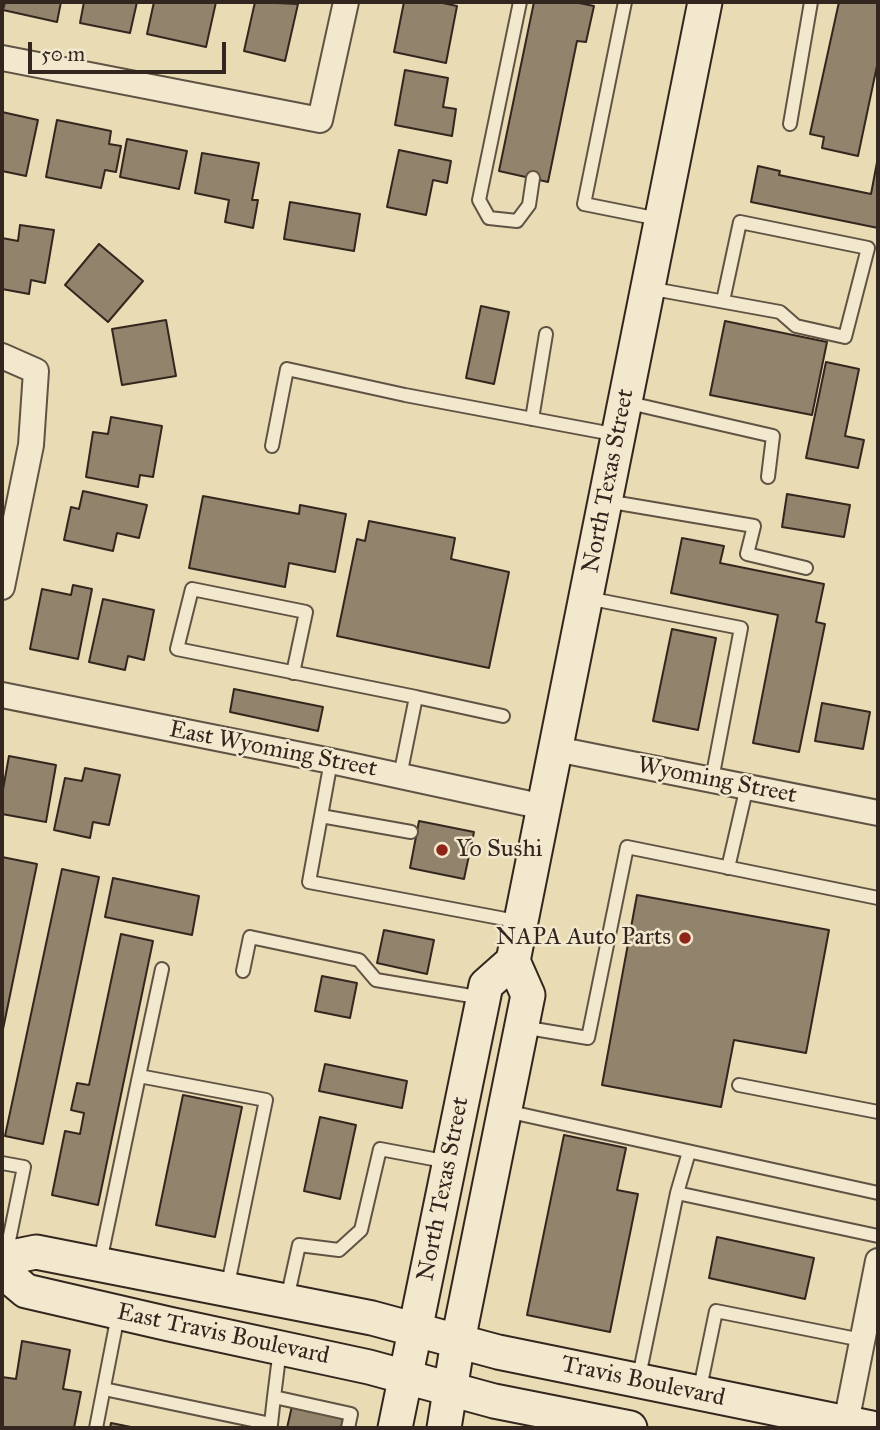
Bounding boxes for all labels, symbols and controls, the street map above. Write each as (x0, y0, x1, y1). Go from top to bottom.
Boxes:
scale bar (32, 28, 229, 72)
text: 50 m (41, 41, 85, 67)
street label: North Texas Street (577, 387, 641, 575)
street label: East Wyoming Street (167, 716, 379, 784)
street label: Wyoming Street (635, 751, 799, 811)
place label: Yo Sushi (456, 836, 542, 864)
marker: Yo Sushi (434, 842, 450, 858)
place label: NAPA Auto Parts (496, 924, 671, 952)
marker: NAPA Auto Parts (677, 930, 693, 946)
street label: North Texas Street (412, 1095, 476, 1283)
street label: East Travis Boulevard (114, 1298, 332, 1372)
street label: Travis Boulevard (558, 1351, 728, 1413)

